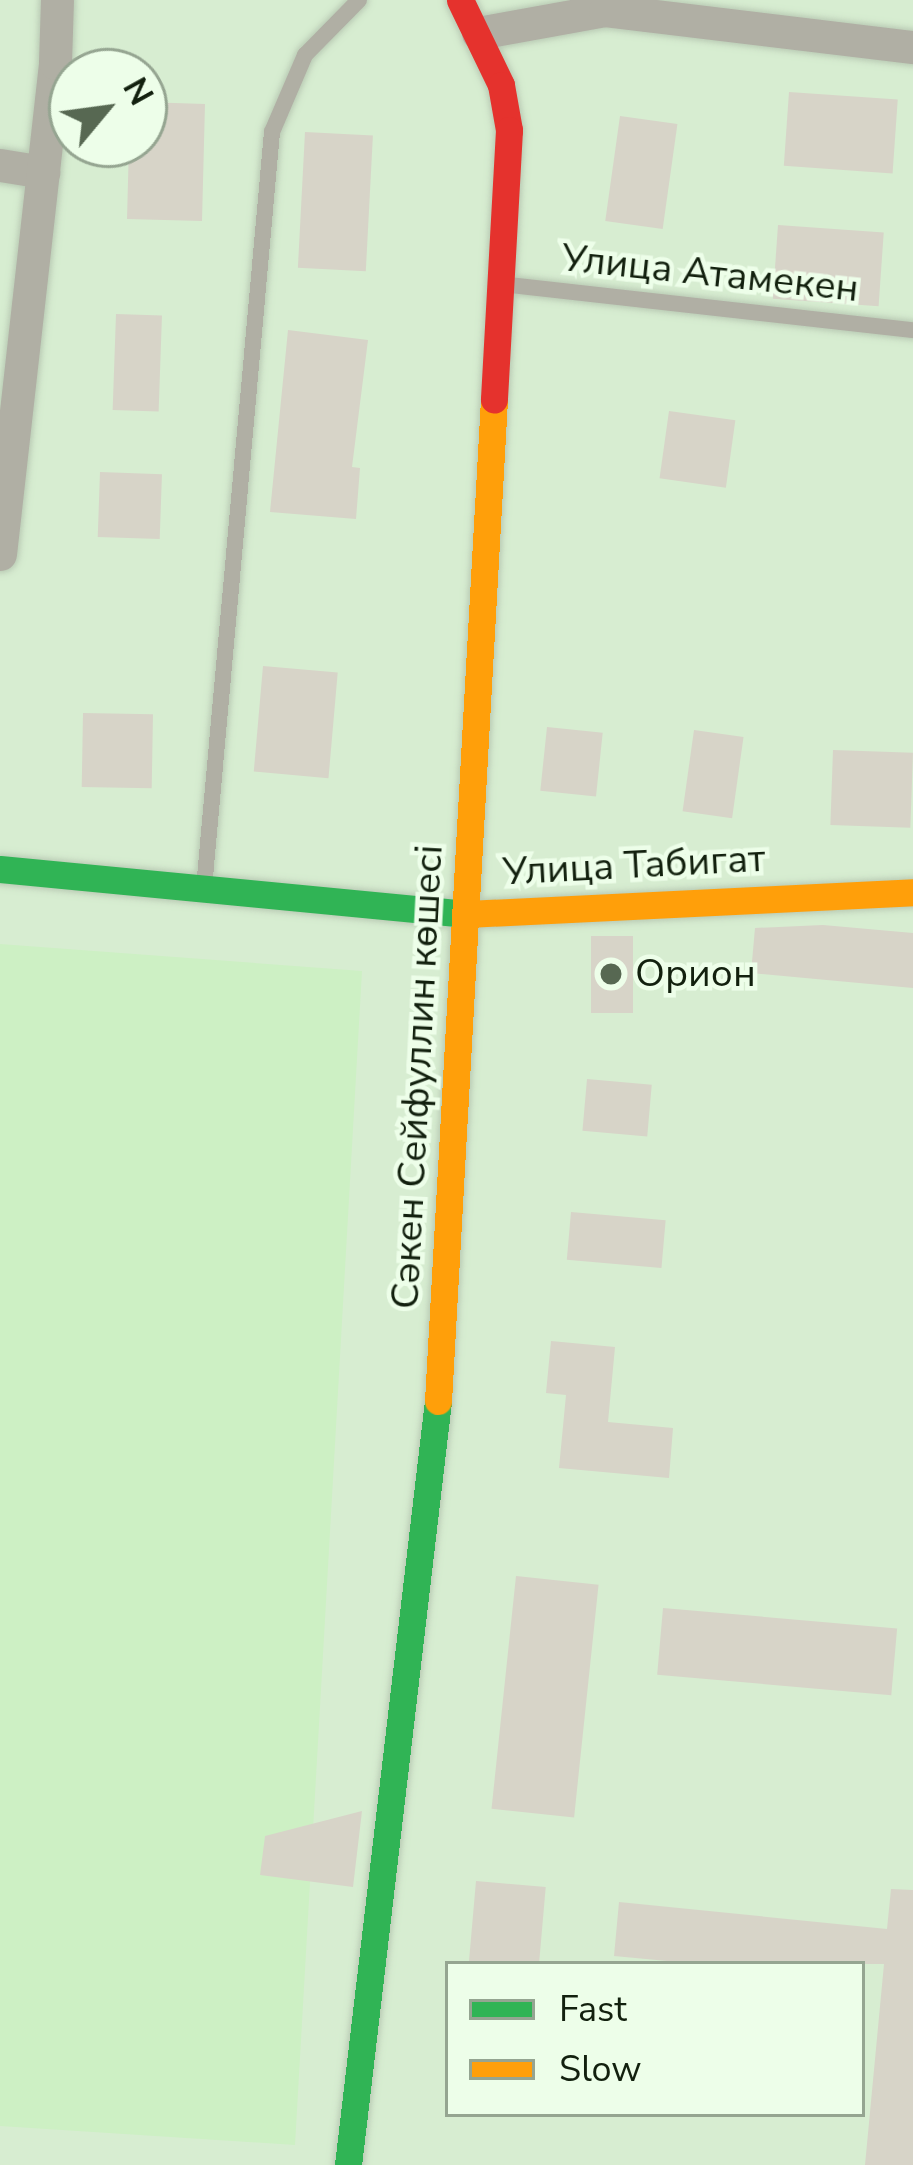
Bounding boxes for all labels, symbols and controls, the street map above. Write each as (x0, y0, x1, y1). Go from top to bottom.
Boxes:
north arrow (48, 48, 168, 168)
text: N (112, 70, 163, 113)
street label: Улица Атамекен (559, 235, 861, 313)
street label: Улица Табигат (501, 836, 767, 896)
street label: Сәкен Сейфуллин көшесі (382, 844, 454, 1310)
place label: Орион (635, 951, 756, 997)
marker: Орион (598, 961, 624, 987)
legend (445, 1961, 865, 2117)
text: Fast (559, 1985, 627, 2034)
text: Slow (559, 2045, 642, 2094)

